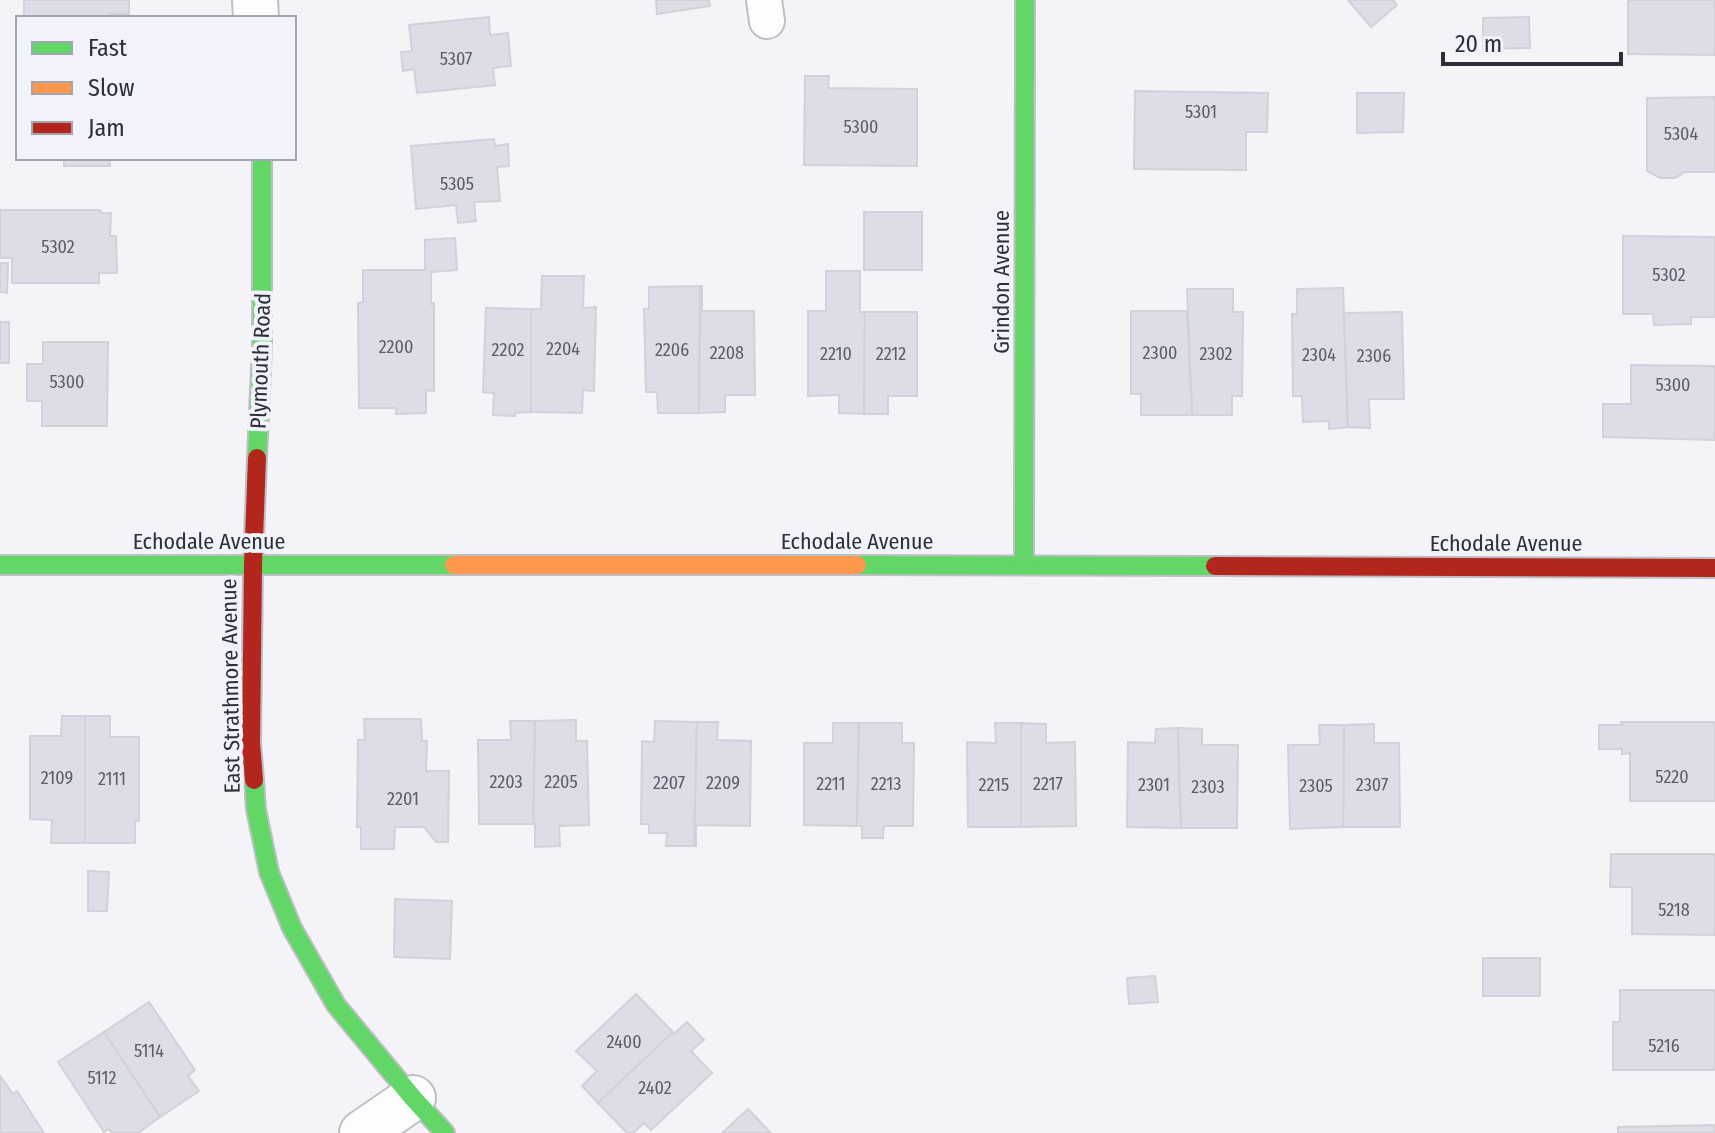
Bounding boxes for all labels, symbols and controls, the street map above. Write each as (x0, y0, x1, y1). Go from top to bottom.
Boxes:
legend (16, 16, 296, 160)
scale bar (1443, 16, 1621, 66)
text: 20 m (1455, 30, 1502, 58)
text: Fast (88, 34, 127, 62)
house number: 5307 (440, 48, 472, 70)
text: Slow (88, 74, 135, 102)
house number: 5301 (1185, 101, 1217, 123)
text: Jam (88, 114, 125, 142)
house number: 5300 (843, 116, 879, 138)
house number: 5304 (1664, 123, 1698, 145)
house number: 5305 (440, 173, 474, 195)
street label: Grindon Avenue (988, 210, 1015, 354)
house number: 5302 (41, 236, 75, 258)
house number: 5302 (1652, 264, 1686, 286)
street label: Plymouth Road (245, 292, 276, 430)
house number: 2200 (379, 336, 413, 358)
house number: 2204 (546, 338, 580, 360)
house number: 2202 (492, 339, 525, 361)
house number: 2206 (655, 339, 689, 361)
house number: 2208 (710, 342, 744, 364)
house number: 2300 (1143, 342, 1177, 364)
house number: 2210 (820, 343, 852, 365)
house number: 2212 (876, 343, 906, 365)
house number: 2302 (1199, 343, 1233, 365)
house number: 2304 (1302, 344, 1336, 366)
house number: 2306 (1357, 345, 1391, 367)
house number: 5300 (49, 371, 85, 393)
house number: 5300 (1655, 374, 1691, 396)
street label: Echodale Avenue (133, 528, 285, 555)
street label: Echodale Avenue (781, 528, 933, 555)
street label: Echodale Avenue (1430, 530, 1582, 557)
street label: East Strathmore Avenue (215, 578, 246, 794)
house number: 5220 (1655, 766, 1689, 788)
house number: 2109 (41, 767, 73, 789)
house number: 2111 (98, 768, 126, 790)
house number: 2203 (489, 771, 523, 793)
house number: 2205 (544, 771, 578, 793)
house number: 2207 (653, 772, 685, 794)
house number: 2209 (706, 772, 740, 794)
house number: 2211 (816, 773, 846, 795)
house number: 2213 (871, 773, 901, 795)
house number: 2217 (1033, 773, 1063, 795)
house number: 2215 (979, 774, 1009, 796)
house number: 2301 (1138, 774, 1170, 796)
house number: 2307 (1356, 774, 1388, 796)
house number: 2305 (1299, 775, 1333, 797)
house number: 2303 (1191, 776, 1225, 798)
house number: 2201 (387, 788, 419, 810)
house number: 5218 (1658, 899, 1690, 921)
house number: 2400 (606, 1031, 642, 1053)
house number: 5216 (1648, 1035, 1680, 1057)
house number: 5114 (134, 1040, 164, 1062)
house number: 5112 (87, 1067, 117, 1089)
house number: 2402 (638, 1077, 672, 1099)

